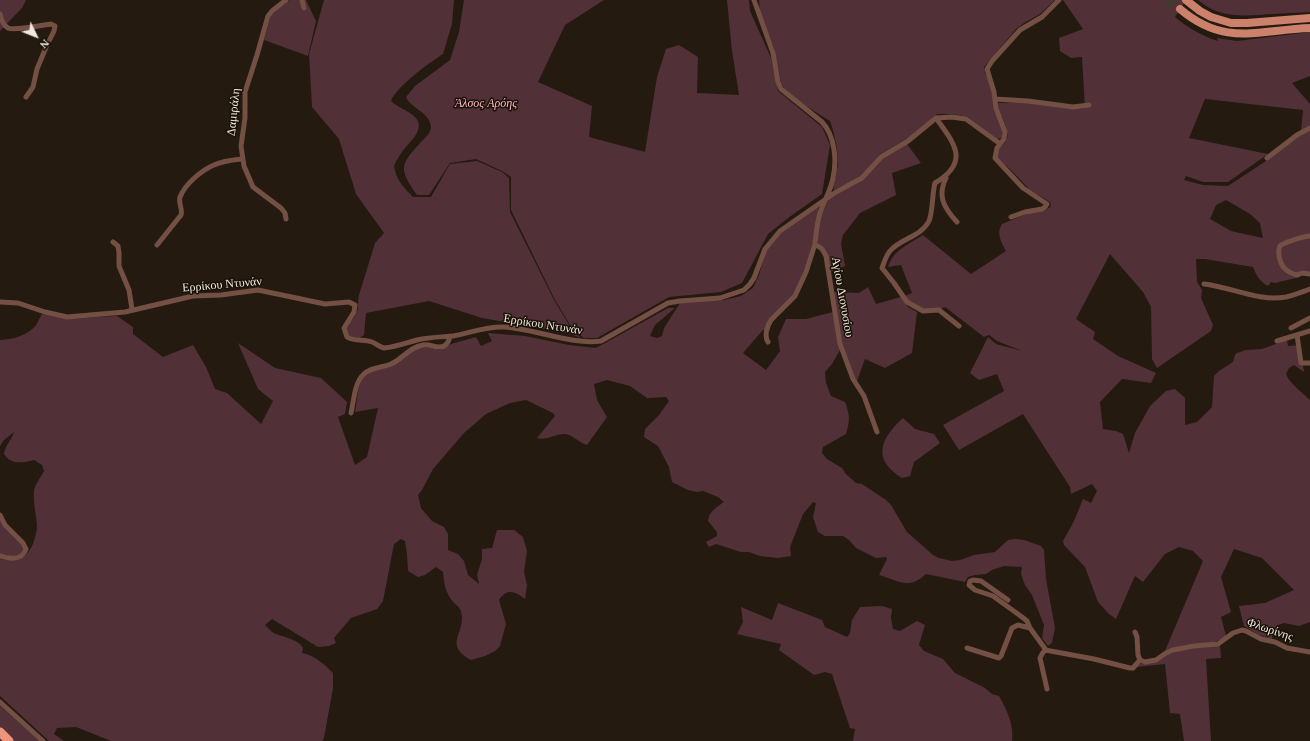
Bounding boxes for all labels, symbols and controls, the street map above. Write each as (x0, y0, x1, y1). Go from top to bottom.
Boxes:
north arrow (16, 16, 56, 56)
text: N (38, 37, 52, 51)
street label: Δαμιράλη (224, 87, 244, 137)
park label: Άλσος Αρόης (455, 97, 517, 111)
street label: Αγίου Διονυσίου (828, 256, 856, 338)
street label: Ερρίκου Ντυνάν (182, 274, 262, 296)
street label: Ερρίκου Ντυνάν (502, 312, 584, 338)
street label: Φλωρίνης (1245, 615, 1295, 645)

